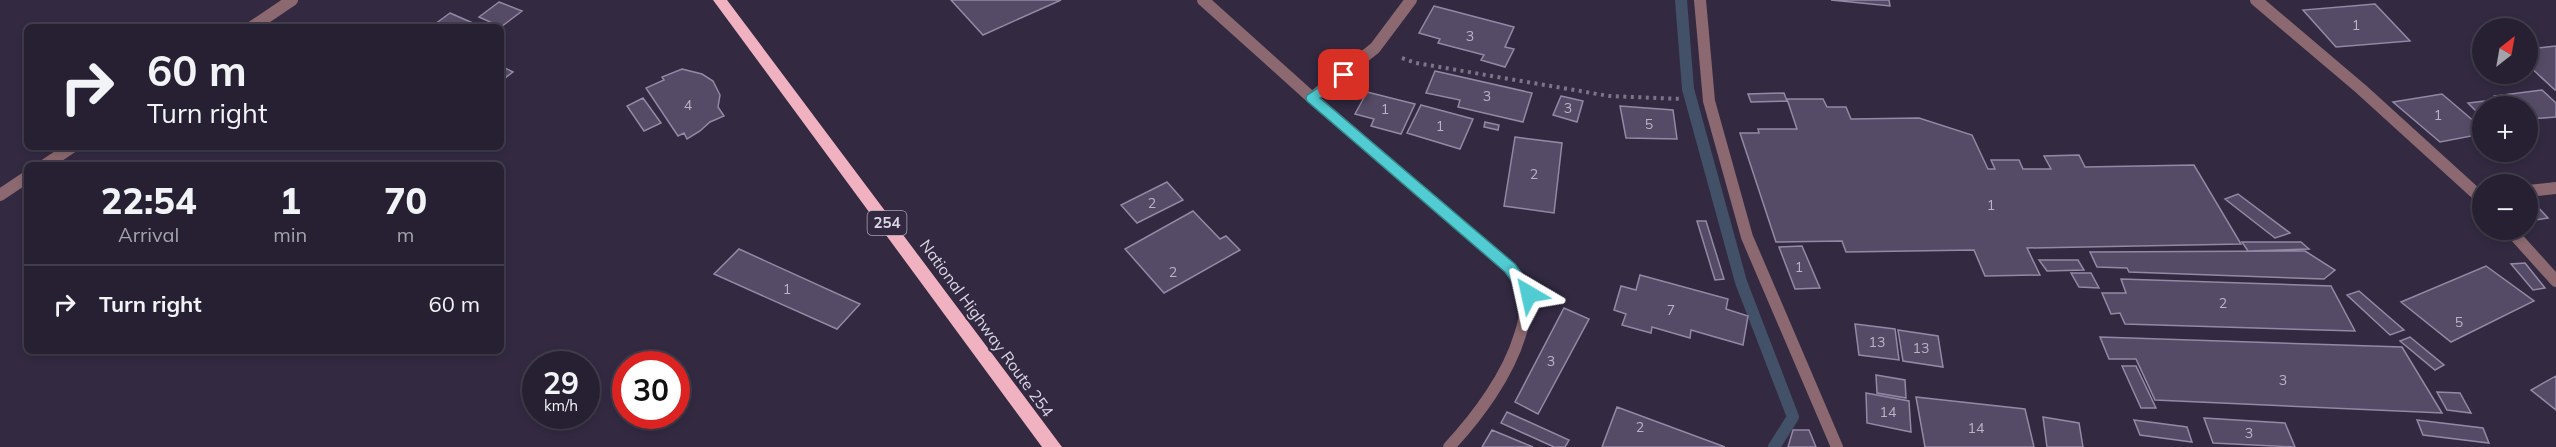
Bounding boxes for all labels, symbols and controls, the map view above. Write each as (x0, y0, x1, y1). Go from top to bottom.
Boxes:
house number: 1 (2352, 16, 2360, 34)
north arrow (2472, 18, 2538, 84)
map controls (2472, 18, 2538, 240)
house number: 3 (1466, 27, 1474, 45)
text: 60 m (147, 44, 247, 97)
icon: right (48, 48, 126, 126)
pin (1318, 49, 1369, 100)
icon: arrive (1327, 58, 1360, 91)
house number: 3 (1483, 87, 1491, 105)
text: Turn right (147, 96, 267, 130)
house number: 4 (684, 96, 693, 114)
button: + (2472, 96, 2538, 162)
house number: 3 (1564, 99, 1572, 117)
house number: 1 (1381, 100, 1389, 118)
house number: 1 (2434, 106, 2442, 124)
house number: 5 (1645, 115, 1653, 133)
house number: 1 (1436, 117, 1444, 135)
house number: 2 (1530, 165, 1538, 183)
button: − (2472, 174, 2538, 240)
text: 22:54 (101, 178, 197, 223)
text: 1 (279, 178, 301, 223)
text: 70 (384, 178, 427, 223)
house number: 2 (1148, 194, 1156, 212)
house number: 1 (1987, 196, 1995, 214)
road number: 254 (868, 211, 906, 235)
text: Arrival (118, 222, 179, 247)
text: min (273, 222, 307, 247)
text: m (397, 222, 414, 247)
street label: National Highway Route 254 (916, 235, 1058, 421)
house number: 1 (1795, 258, 1803, 276)
position arrow (1497, 262, 1561, 326)
house number: 2 (1169, 263, 1177, 281)
house number: 1 (783, 280, 791, 298)
icon: right (48, 288, 81, 321)
text: Turn right (99, 290, 202, 318)
text: 60 m (429, 290, 480, 318)
house number: 2 (2219, 294, 2227, 312)
house number: 7 (1667, 301, 1675, 319)
house number: 5 (2455, 313, 2463, 331)
house number: 13 (1869, 333, 1885, 351)
house number: 13 (1913, 339, 1929, 357)
speed limit sign: 30 (612, 351, 690, 429)
house number: 3 (1547, 352, 1555, 370)
text: 29 (543, 364, 579, 402)
house number: 3 (2279, 371, 2287, 389)
text: km/h (544, 396, 578, 415)
house number: 14 (1880, 403, 1897, 421)
house number: 2 (1636, 418, 1644, 436)
house number: 14 (1968, 419, 1985, 437)
house number: 3 (2245, 424, 2253, 442)

